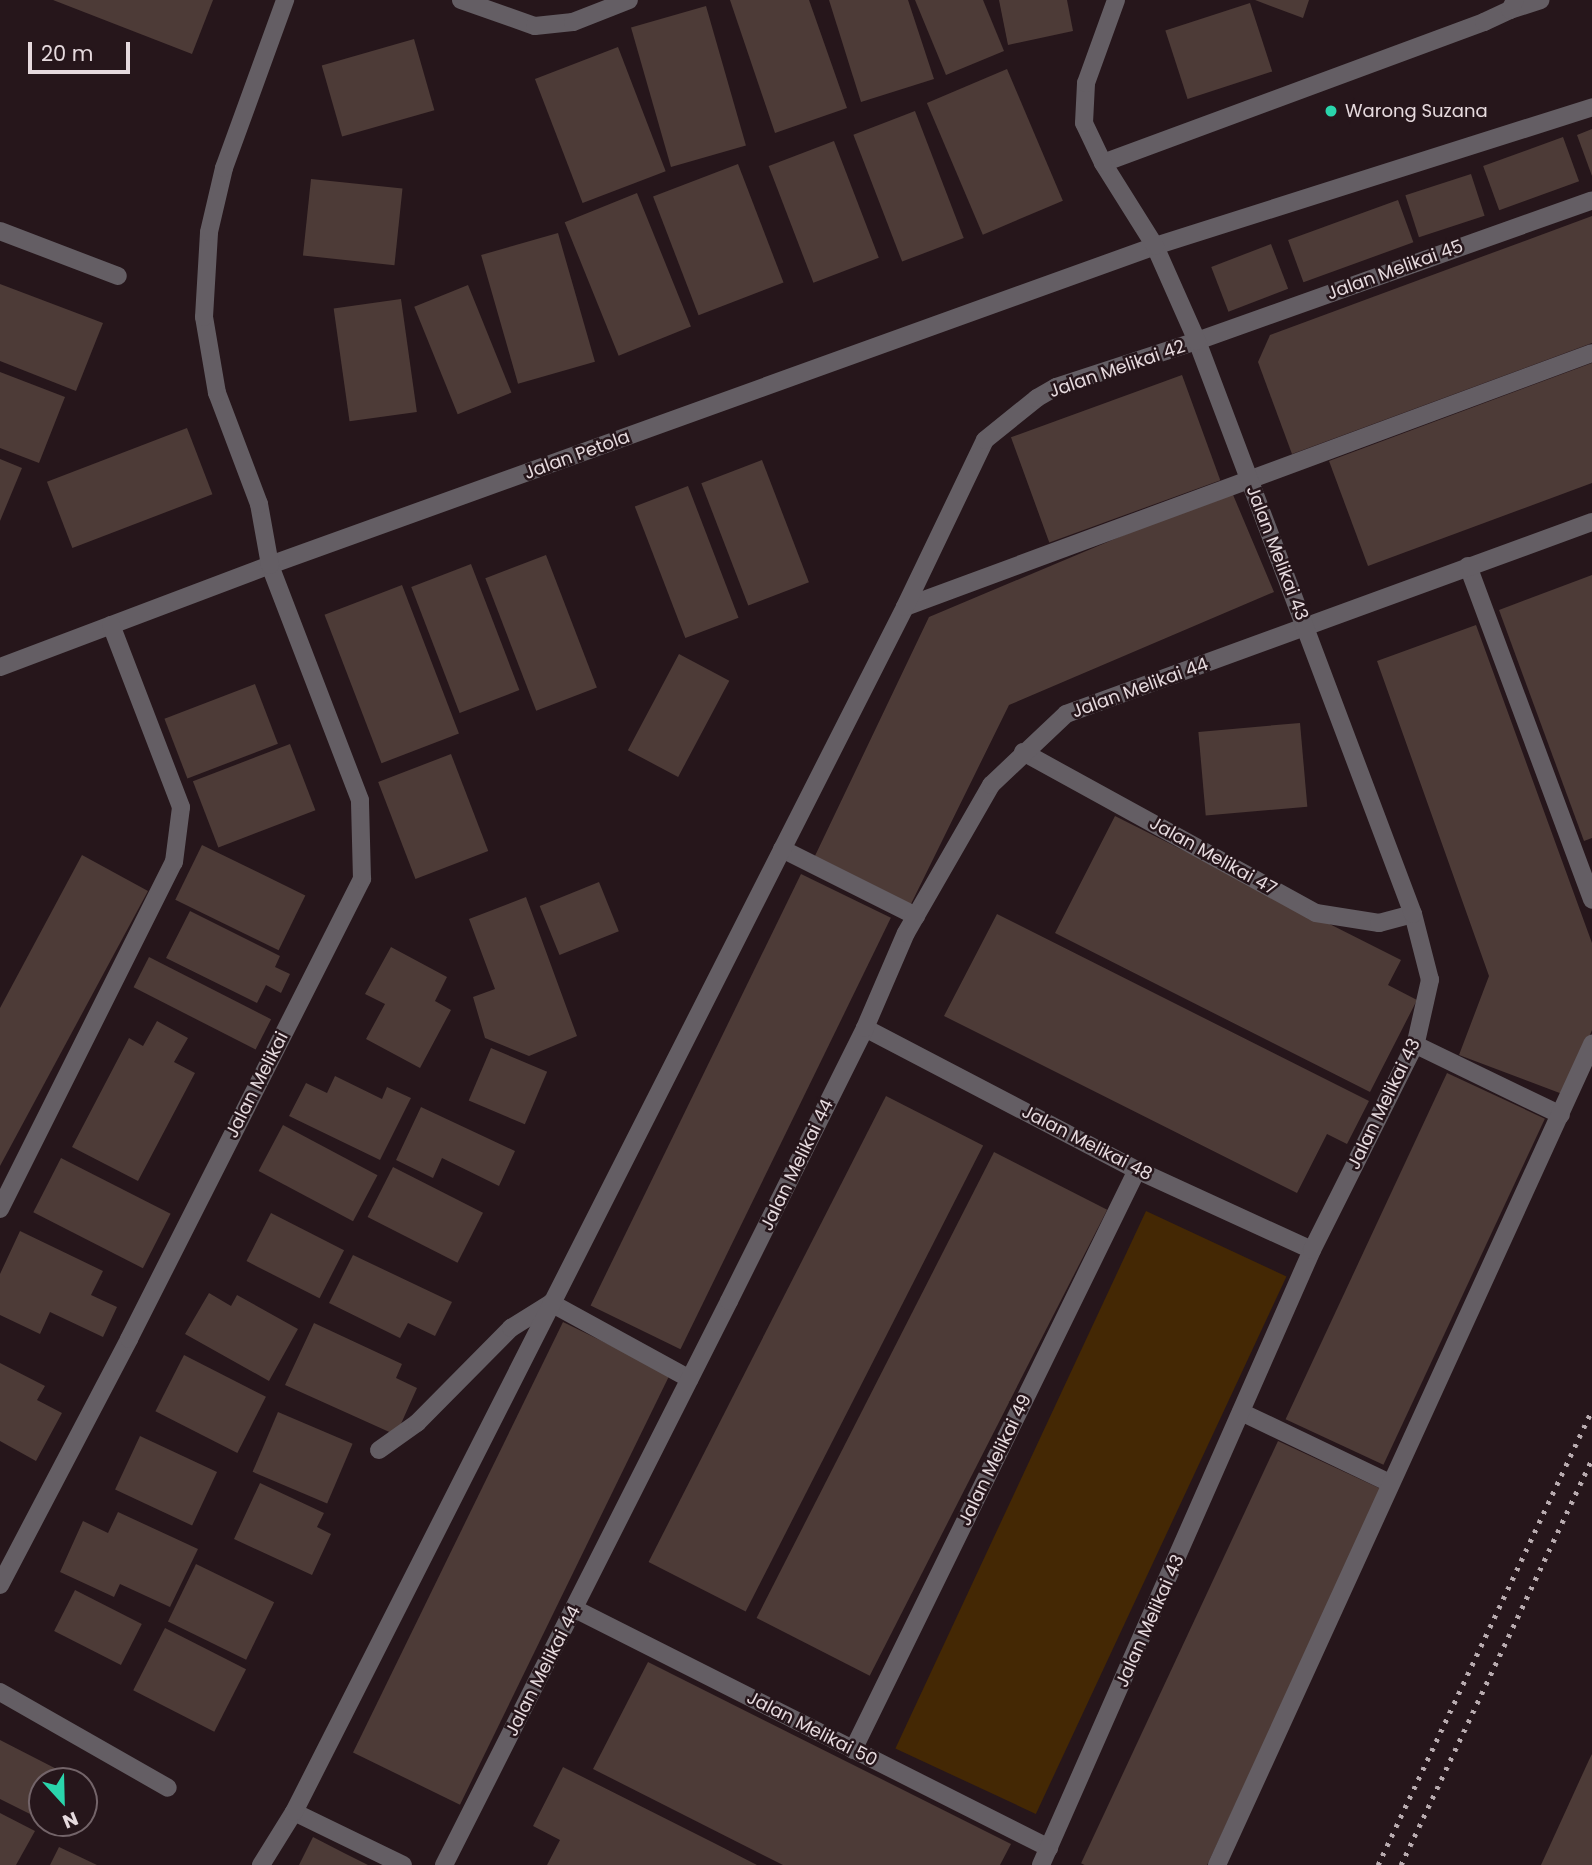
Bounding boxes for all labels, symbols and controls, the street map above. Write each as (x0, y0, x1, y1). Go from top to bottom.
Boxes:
scale bar (32, 28, 133, 72)
text: 20 m (41, 39, 94, 68)
place label: Warong Suzana (1345, 100, 1488, 122)
marker: Warong Suzana (1323, 103, 1339, 119)
street label: Jalan Melikai 45 (1324, 235, 1466, 305)
street label: Jalan Melikai 42 (1046, 336, 1188, 402)
street label: Jalan Petola (521, 426, 633, 484)
street label: Jalan Melikai 43 (1241, 483, 1313, 623)
street label: Jalan Melikai 44 (1069, 653, 1211, 723)
street label: Jalan Melikai 47 (1146, 812, 1280, 900)
street label: Jalan Melikai (221, 1028, 293, 1142)
street label: Jalan Melikai 43 (1343, 1035, 1425, 1173)
street label: Jalan Melikai 44 (756, 1096, 838, 1234)
street label: Jalan Melikai 48 (1018, 1101, 1156, 1185)
street label: Jalan Melikai 49 (954, 1391, 1036, 1529)
street label: Jalan Melikai 43 (1111, 1551, 1189, 1691)
street label: Jalan Melikai 44 (501, 1602, 585, 1740)
street label: Jalan Melikai 50 (743, 1687, 881, 1771)
north arrow (28, 1767, 98, 1837)
text: N (59, 1805, 82, 1835)

